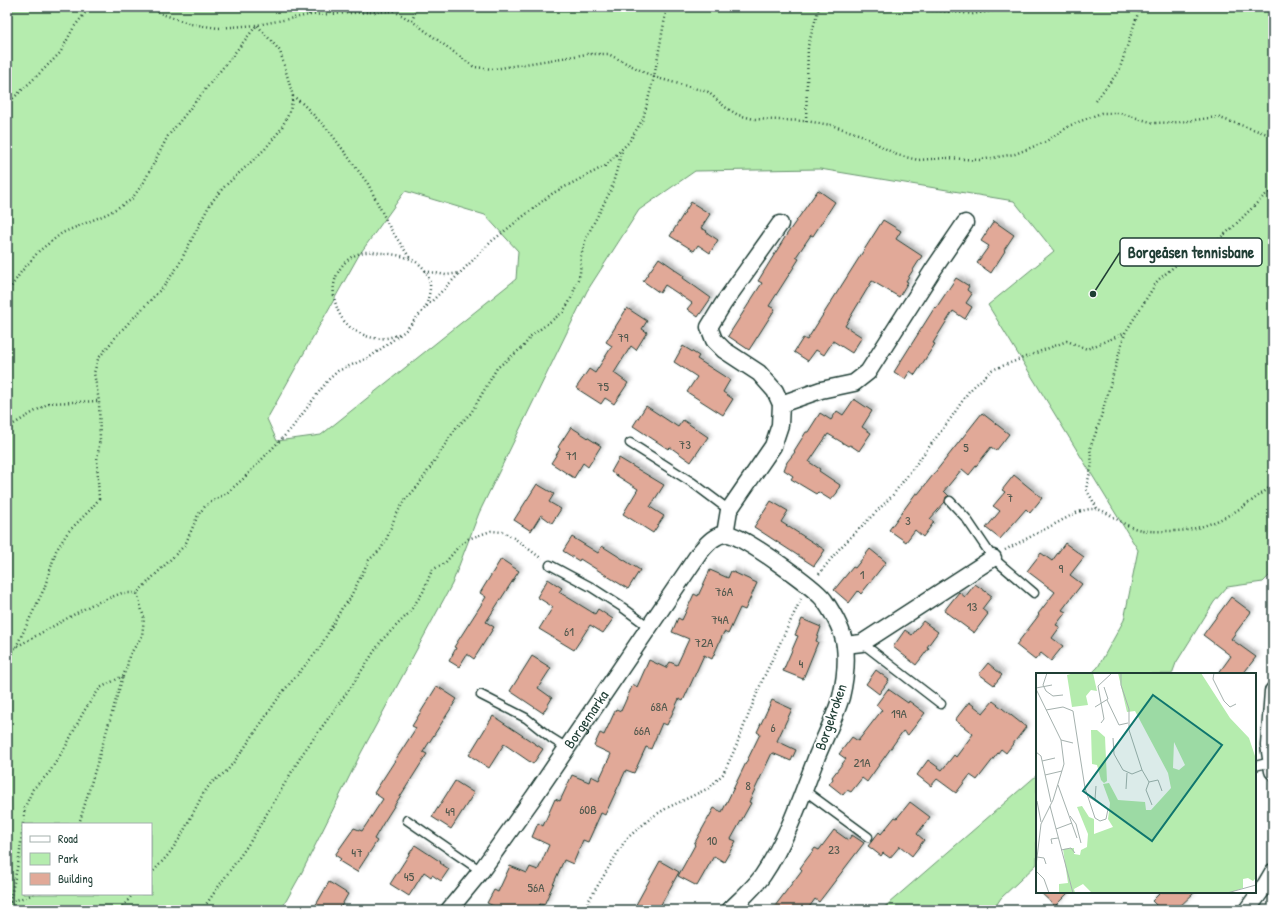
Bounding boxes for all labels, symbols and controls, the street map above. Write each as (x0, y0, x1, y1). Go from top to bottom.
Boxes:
callout: Borgeåsen tennisbane (1120, 238, 1262, 266)
text: Borgeåsen tennisbane (1128, 241, 1255, 264)
house number: 79 (617, 328, 629, 346)
house number: 75 (597, 377, 609, 395)
house number: 73 (679, 435, 691, 453)
house number: 5 (963, 438, 969, 456)
house number: 71 (565, 446, 577, 464)
house number: 7 (1007, 488, 1013, 506)
house number: 3 (905, 511, 911, 529)
house number: 9 (1059, 559, 1064, 577)
house number: 1 (860, 565, 865, 583)
house number: 76A (715, 582, 734, 600)
house number: 13 (967, 597, 977, 615)
house number: 74A (711, 610, 729, 628)
house number: 61 (564, 622, 574, 640)
house number: 72A (695, 633, 714, 651)
house number: 4 (799, 654, 804, 672)
inset map (1036, 673, 1256, 893)
street label: Borgekroken (809, 681, 852, 753)
street label: Borgemarka (559, 686, 613, 752)
house number: 68A (650, 697, 668, 715)
house number: 19A (891, 704, 908, 722)
house number: 6 (770, 718, 776, 736)
house number: 66A (634, 721, 651, 739)
house number: 21A (853, 753, 871, 771)
house number: 8 (745, 776, 751, 794)
house number: 60B (579, 800, 597, 818)
house number: 49 (445, 802, 455, 820)
legend (22, 823, 152, 895)
text: Road (58, 830, 78, 847)
house number: 10 (707, 831, 717, 849)
house number: 23 (828, 840, 840, 858)
house number: 47 (351, 843, 363, 861)
text: Park (58, 850, 78, 867)
house number: 45 (404, 867, 415, 885)
text: Building (58, 870, 93, 887)
house number: 56A (527, 878, 545, 896)

